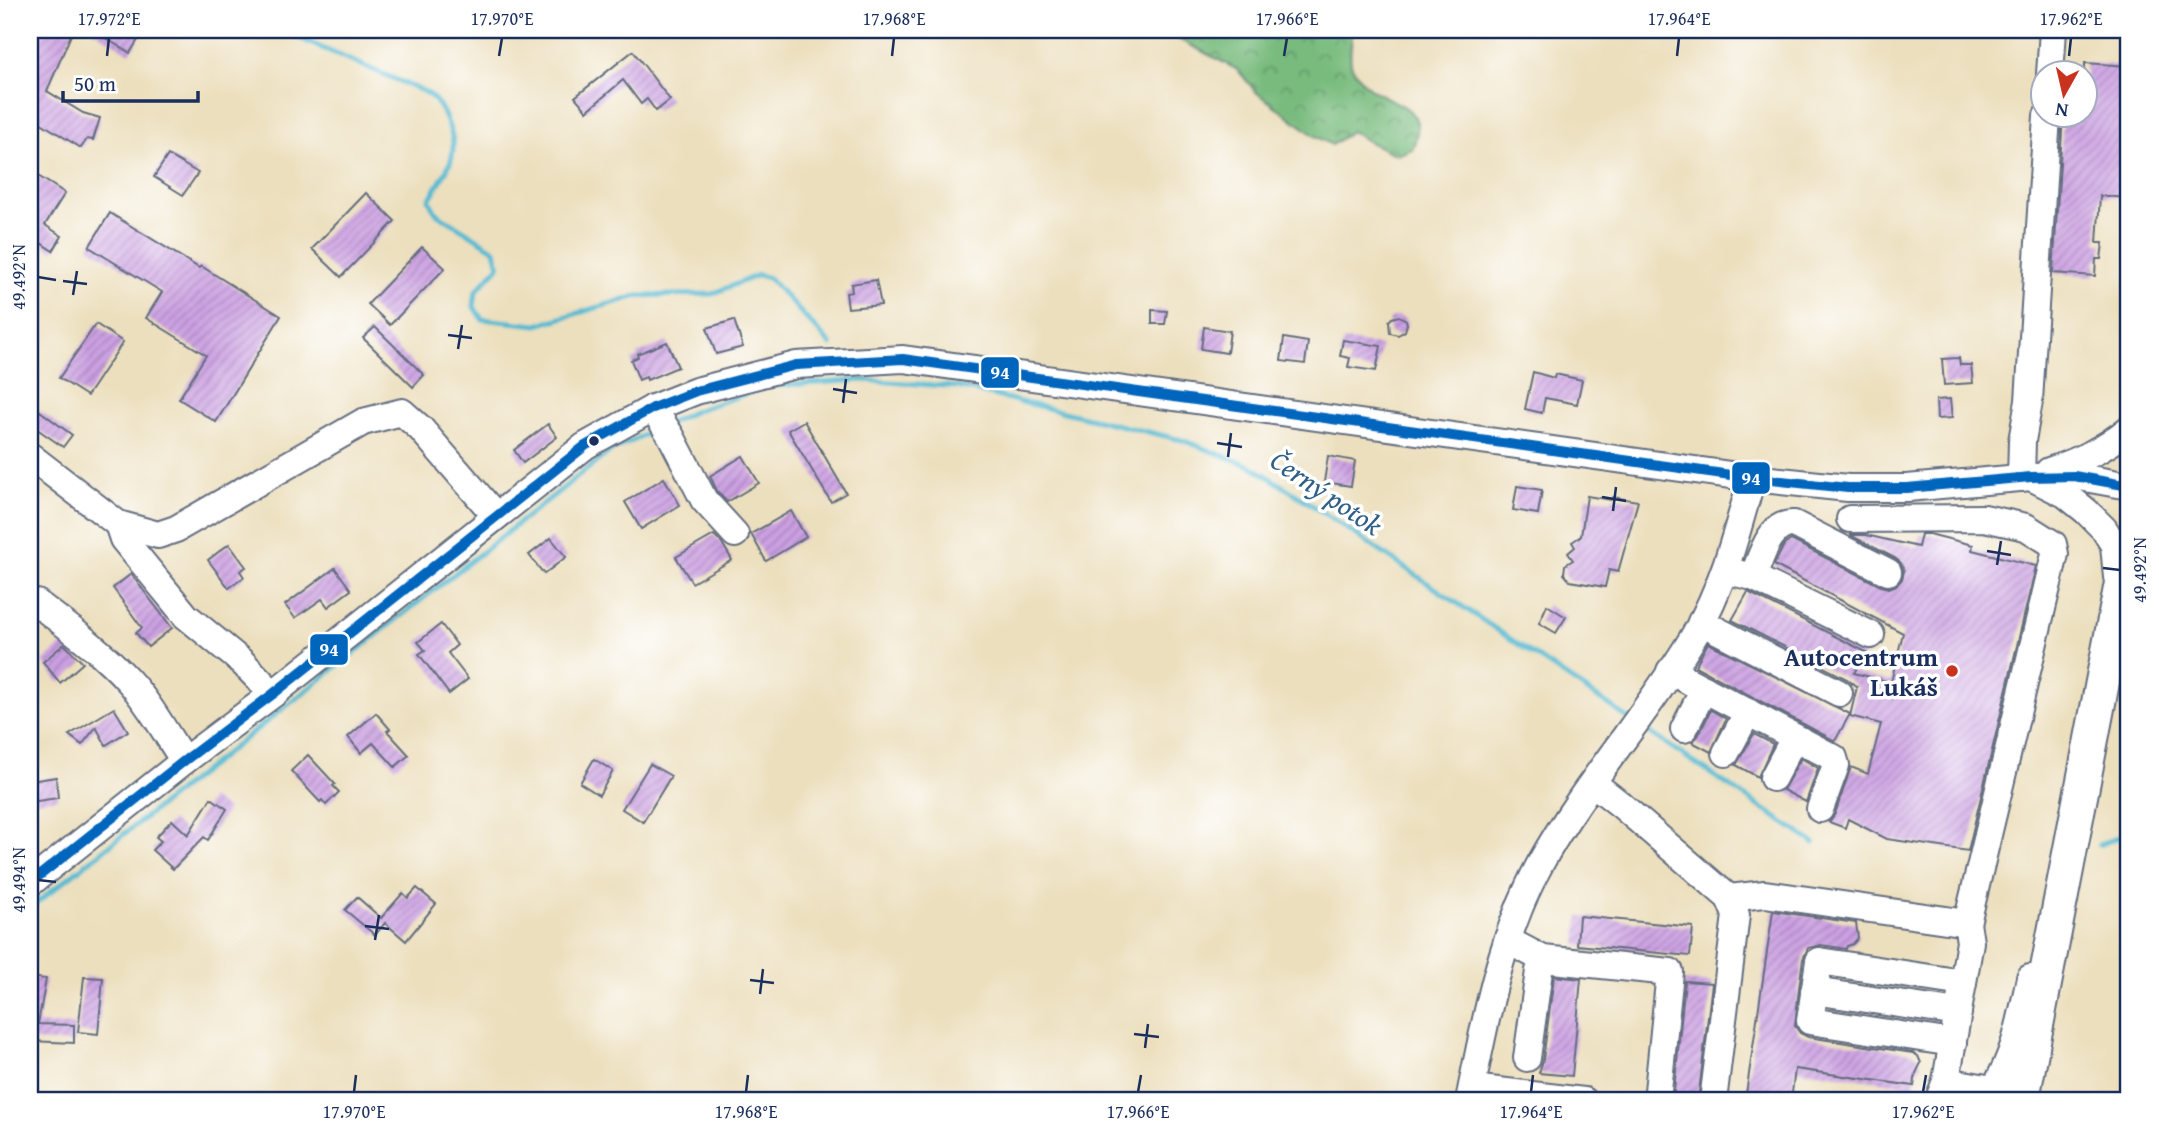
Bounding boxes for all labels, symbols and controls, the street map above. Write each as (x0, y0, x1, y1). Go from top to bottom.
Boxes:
text: 17.972°E (77, 5, 141, 32)
text: 17.970°E (470, 5, 534, 32)
text: 17.968°E (862, 5, 926, 32)
text: 17.966°E (1255, 5, 1319, 32)
text: 17.964°E (1647, 5, 1711, 32)
text: 17.962°E (2039, 5, 2103, 32)
scale bar (63, 60, 198, 104)
north arrow (2030, 60, 2100, 130)
text: 50 m (74, 68, 116, 99)
text: N (2053, 96, 2070, 126)
text: 49.492°N (5, 244, 32, 310)
line badge: 94 (980, 356, 1020, 389)
text: 94 (990, 358, 1010, 386)
unlabelled marker (587, 434, 601, 448)
water label: Černý potok (1263, 439, 1391, 545)
line badge: 94 (1731, 461, 1771, 495)
text: 94 (1741, 464, 1761, 492)
text: 49.492°N (2126, 537, 2153, 603)
line badge: 94 (309, 633, 349, 666)
text: 94 (319, 635, 339, 663)
place label: Autocentrum Lukáš (1784, 637, 1939, 706)
marker: Autocentrum Lukáš (1944, 663, 1960, 679)
text: 49.494°N (5, 847, 32, 913)
text: 17.970°E (322, 1098, 386, 1125)
text: 17.968°E (714, 1098, 778, 1125)
text: 17.966°E (1106, 1098, 1170, 1125)
text: 17.964°E (1499, 1098, 1563, 1125)
text: 17.962°E (1891, 1098, 1955, 1125)

